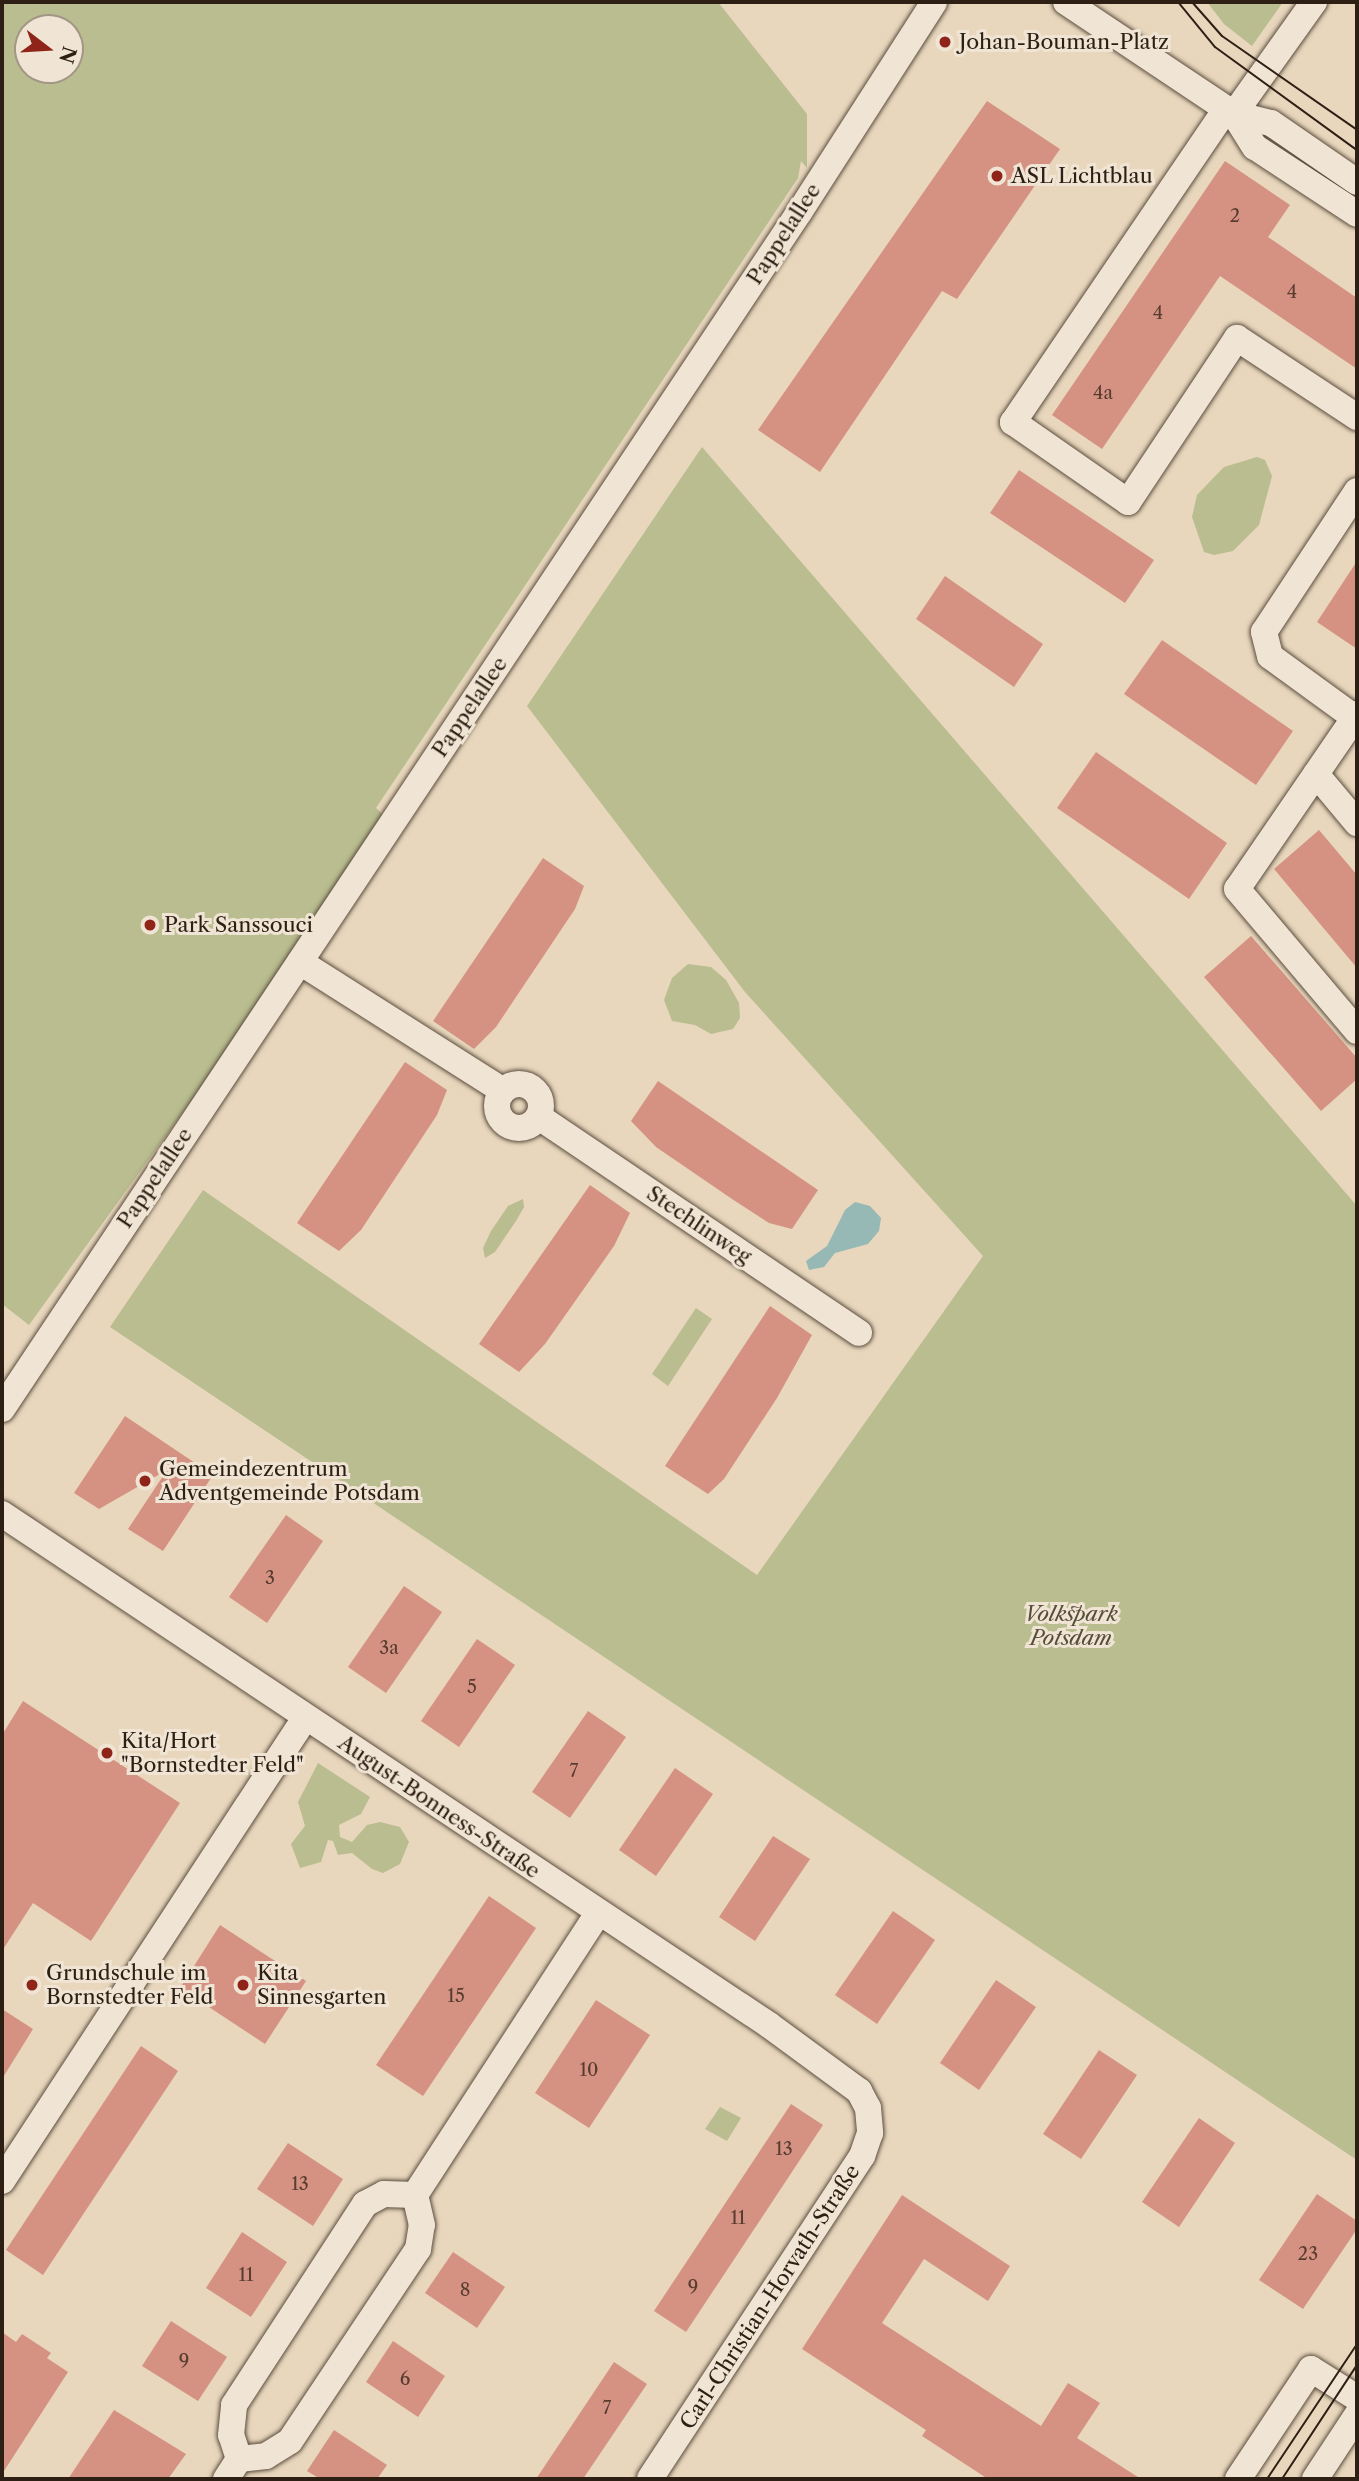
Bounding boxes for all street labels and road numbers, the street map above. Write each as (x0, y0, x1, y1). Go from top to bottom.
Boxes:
street label: Pappelallee (742, 179, 826, 289)
street label: Pappelallee (427, 652, 513, 762)
street label: Pappelallee (112, 1123, 198, 1233)
street label: Stechlinweg (642, 1181, 756, 1269)
street label: August-Bonness-Straße (333, 1730, 545, 1884)
street label: Carl-Christian-Horvath-Straße (675, 2160, 865, 2434)

